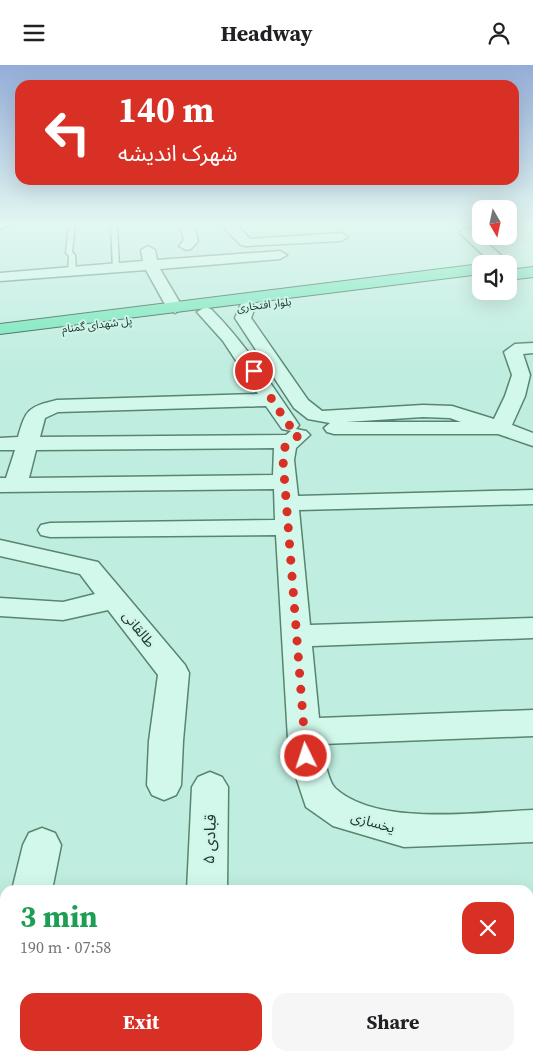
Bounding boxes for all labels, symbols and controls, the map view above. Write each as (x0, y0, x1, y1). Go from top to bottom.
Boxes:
text: Headway (220, 18, 313, 48)
icon: menu (20, 19, 48, 47)
icon: person (485, 19, 513, 47)
text: 140 m (118, 86, 214, 134)
icon: left (35, 100, 100, 165)
text: شهرک اندیشه (118, 138, 237, 168)
north arrow (472, 200, 518, 245)
map controls (472, 200, 517, 300)
button: sound (472, 255, 517, 300)
street label: بلوار افتخاری (236, 294, 292, 316)
street label: پل شهدای گمنام (61, 313, 133, 337)
pin (233, 350, 275, 392)
icon: arrive (240, 357, 268, 385)
street label: طالقانی (118, 606, 160, 652)
position arrow (279, 729, 331, 781)
street label: یخسازی (349, 806, 397, 838)
street label: قبادی ۵ (197, 814, 221, 864)
text: 3 min (20, 896, 98, 937)
button: close (462, 902, 514, 954)
text: 190 m · 07:58 (20, 936, 111, 958)
button: Exit (20, 993, 262, 1051)
button: Share (272, 993, 514, 1051)

